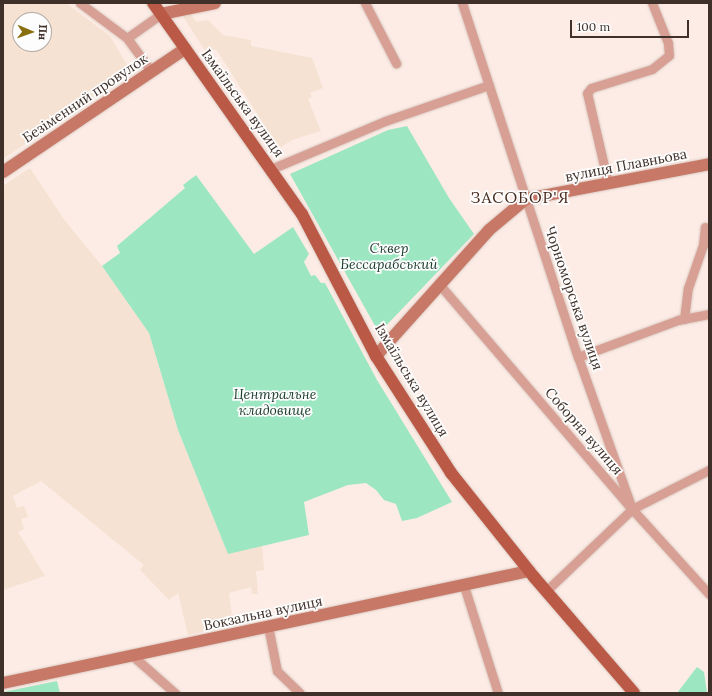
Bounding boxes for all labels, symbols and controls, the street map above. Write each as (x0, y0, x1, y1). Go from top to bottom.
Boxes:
north arrow (12, 12, 52, 52)
scale bar (572, 12, 691, 38)
text: 100 m (577, 19, 610, 34)
text: Пн (36, 24, 50, 41)
street label: Ізмаїльська вулиця (198, 46, 288, 160)
street label: Безіменний провулок (19, 50, 151, 146)
street label: вулиця Плавньова (564, 145, 688, 185)
district label: ЗАСОБОР'Я (471, 187, 569, 207)
street label: Чорноморська вулиця (542, 224, 606, 372)
park label: Сквер Бессарабський (340, 240, 438, 272)
street label: Ізмаїльська вулиця (372, 320, 452, 440)
street label: Соборна вулиця (542, 384, 626, 478)
park label: Центральне кладовище (233, 386, 317, 418)
street label: Вокзальна вулиця (202, 592, 324, 634)

